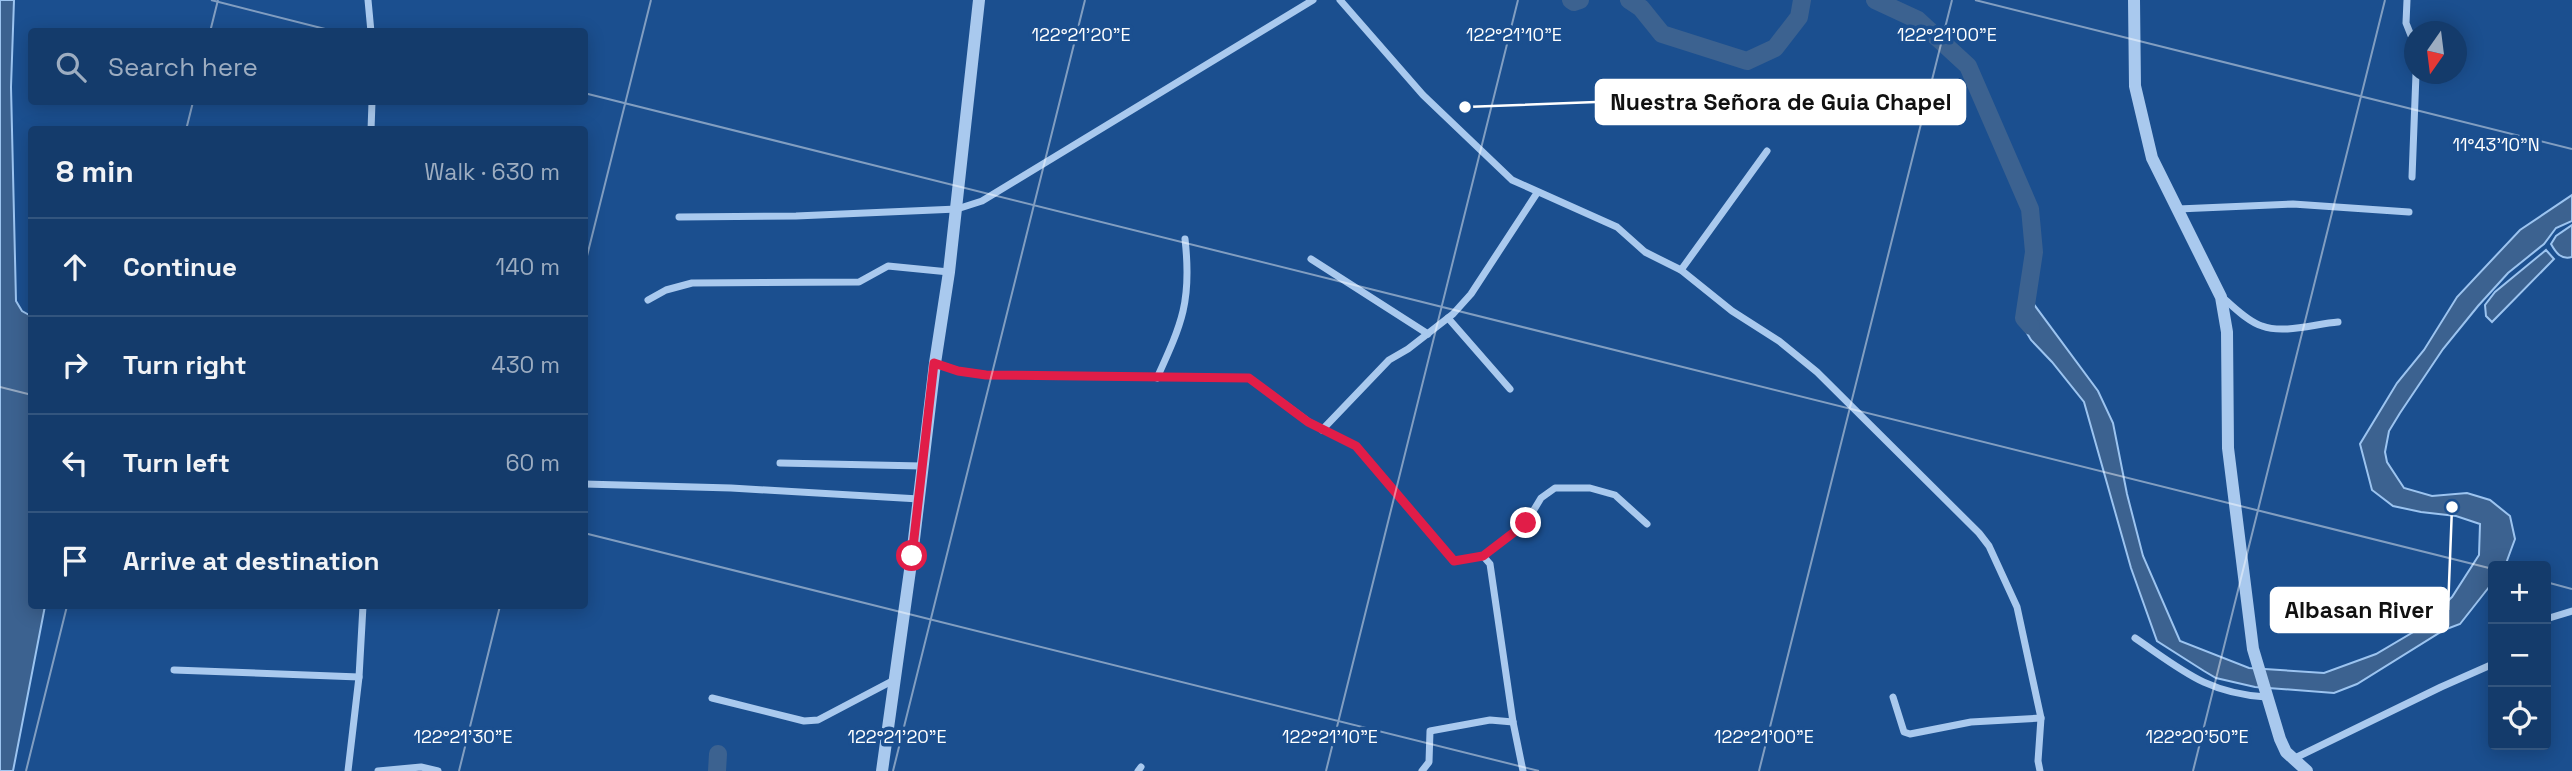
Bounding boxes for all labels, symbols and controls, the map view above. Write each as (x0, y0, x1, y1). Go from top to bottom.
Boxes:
north arrow (2404, 21, 2467, 84)
text: 122°21'20"E (1031, 23, 1131, 46)
text: 122°21'10"E (1466, 23, 1562, 46)
text: 122°21'00"E (1897, 23, 1997, 46)
search box (28, 28, 588, 105)
icon: search (52, 48, 90, 86)
text: Search here (108, 50, 258, 84)
callout: Nuestra Señora de Guia Chapel (1596, 80, 1965, 124)
text: Nuestra Señora de Guia Chapel (1610, 87, 1952, 117)
text: 11°43'10"N (2452, 133, 2540, 156)
text: 8 min (56, 152, 134, 191)
text: Walk · 630 m (424, 157, 560, 187)
icon: ahead (56, 248, 94, 286)
text: Continue (123, 250, 237, 284)
text: 140 m (496, 252, 560, 282)
icon: right (56, 346, 94, 384)
text: Turn right (123, 348, 247, 382)
text: 430 m (491, 350, 560, 380)
icon: left (56, 444, 94, 482)
text: Turn left (123, 446, 230, 480)
text: 60 m (505, 448, 560, 478)
route end (1510, 507, 1541, 538)
route start (896, 540, 927, 571)
icon: arrive (56, 542, 94, 580)
text: Arrive at destination (123, 544, 380, 578)
map controls (2488, 561, 2551, 750)
button: + (2488, 561, 2551, 624)
callout: Albasan River (2271, 588, 2448, 632)
text: Albasan River (2284, 595, 2434, 625)
button: − (2488, 624, 2551, 687)
button: locate (2488, 687, 2551, 750)
text: 122°21'30"E (413, 725, 513, 748)
text: 122°21'20"E (847, 725, 947, 748)
text: 122°21'10"E (1282, 725, 1378, 748)
text: 122°21'00"E (1714, 725, 1814, 748)
text: 122°20'50"E (2145, 725, 2249, 748)

